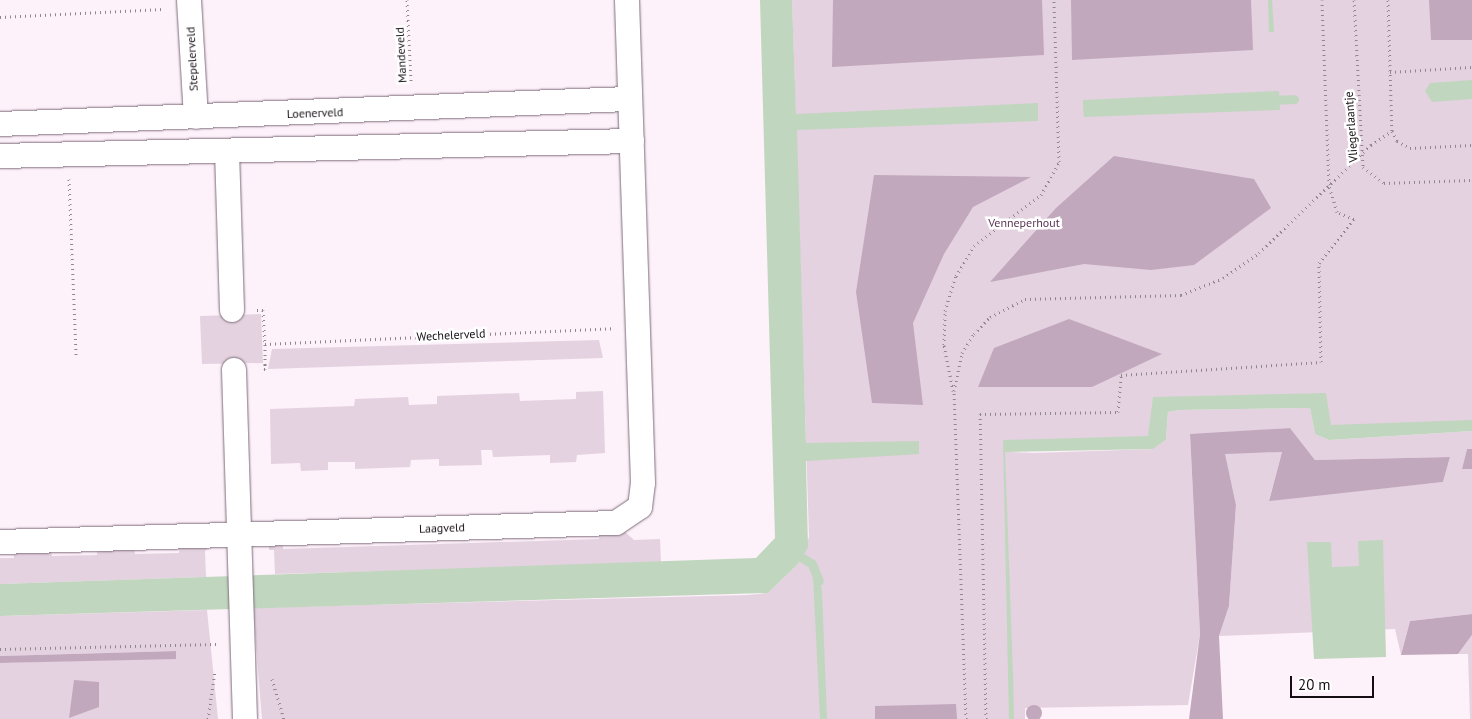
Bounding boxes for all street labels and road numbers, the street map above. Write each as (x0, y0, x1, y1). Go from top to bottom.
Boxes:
street label: Stepelerveld (183, 26, 201, 92)
street label: Mandeveld (392, 27, 410, 83)
street label: Vliegerlaantje (1341, 91, 1361, 163)
street label: Loenerveld (287, 105, 343, 121)
street label: Wechelerveld (416, 326, 486, 344)
street label: Laagveld (419, 520, 465, 536)

